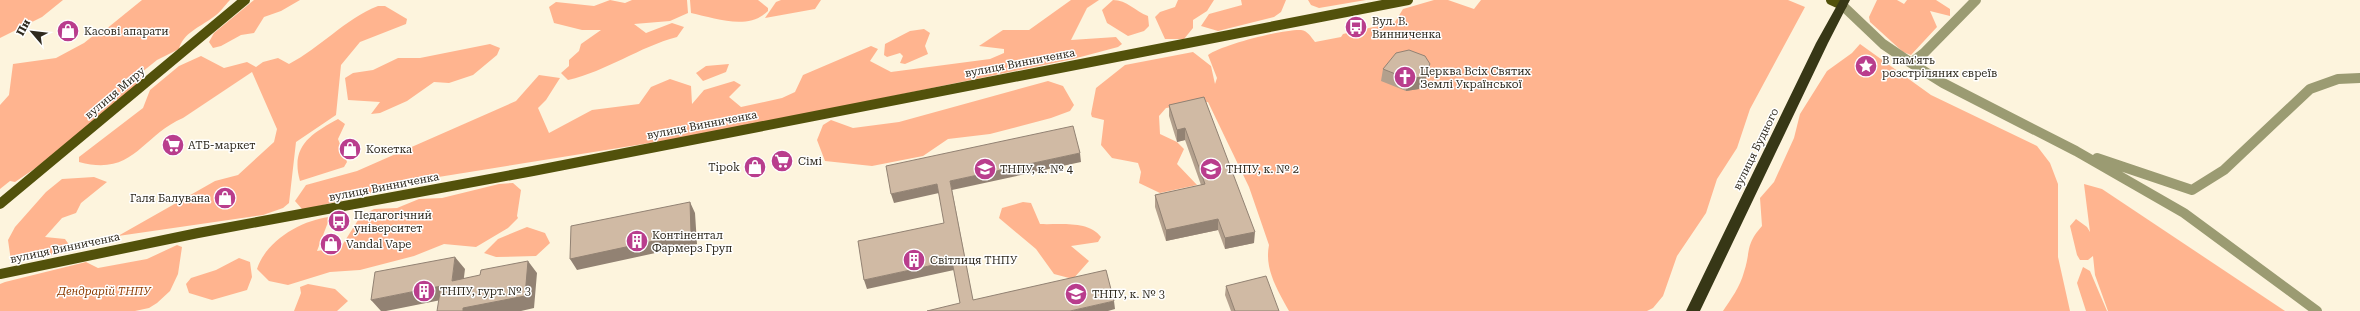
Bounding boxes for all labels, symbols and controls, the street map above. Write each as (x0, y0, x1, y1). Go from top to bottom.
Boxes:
north arrow (12, 12, 52, 52)
bus stop icon: Вул. В. Винниченка (1343, 14, 1369, 40)
place label: Вул. В. Винниченка (1372, 15, 1441, 41)
text: Пн (14, 17, 33, 38)
shop icon: Касові апарати (55, 18, 81, 44)
place label: Касові апарати (84, 25, 169, 38)
street label: вулиця Винниченка (964, 46, 1076, 80)
place icon: В пам'ять розстріляних євреїв (1853, 53, 1879, 79)
place label: В пам'ять розстріляних євреїв (1882, 54, 1997, 80)
street label: вулиця Миру (82, 64, 148, 122)
church icon: Церква Всіх Святих Землі Української (1392, 64, 1418, 90)
place label: Церква Всіх Святих Землі Української (1420, 65, 1532, 91)
street label: вулиця Будного (1731, 106, 1782, 192)
street label: вулиця Винниченка (646, 108, 758, 142)
supermarket icon: АТБ-маркет (160, 132, 186, 158)
shop icon: Кокетка (337, 136, 363, 162)
place label: АТБ-маркет (188, 139, 256, 152)
place label: Кокетка (366, 143, 412, 156)
supermarket icon: Сімі (769, 148, 795, 174)
shop icon: Tipok (742, 154, 768, 180)
place label: Сімі (798, 155, 822, 168)
school or university icon: ТНПУ, к. № 4 (972, 156, 998, 182)
school or university icon: ТНПУ, к. № 2 (1198, 156, 1224, 182)
place label: Tipok (708, 161, 740, 174)
place label: ТНПУ, к. № 4 (1000, 163, 1074, 176)
place label: ТНПУ, к. № 2 (1226, 163, 1299, 176)
street label: вулиця Винниченка (328, 170, 440, 204)
shop icon: Галя Балувана (212, 185, 238, 211)
place label: Галя Балувана (130, 192, 210, 205)
bus stop icon: Педагогічний університет (326, 208, 352, 234)
place label: Педагогічний університет (354, 209, 432, 235)
building icon: Контінентал Фармерз Груп (624, 228, 650, 254)
place label: Контінентал Фармерз Груп (652, 229, 732, 255)
street label: вулиця Винниченка (9, 230, 121, 266)
shop icon: Vandal Vape (318, 231, 344, 257)
place label: Vandal Vape (346, 238, 411, 251)
building icon: Світлиця ТНПУ (901, 247, 927, 273)
place label: Світлиця ТНПУ (930, 254, 1018, 267)
building icon: ТНПУ, гурт. № 3 (411, 278, 437, 304)
school or university icon: ТНПУ, к. № 3 (1063, 281, 1089, 307)
park label: Дендрарій ТНПУ (56, 285, 152, 298)
place label: ТНПУ, гурт. № 3 (440, 285, 531, 298)
place label: ТНПУ, к. № 3 (1092, 288, 1165, 301)

